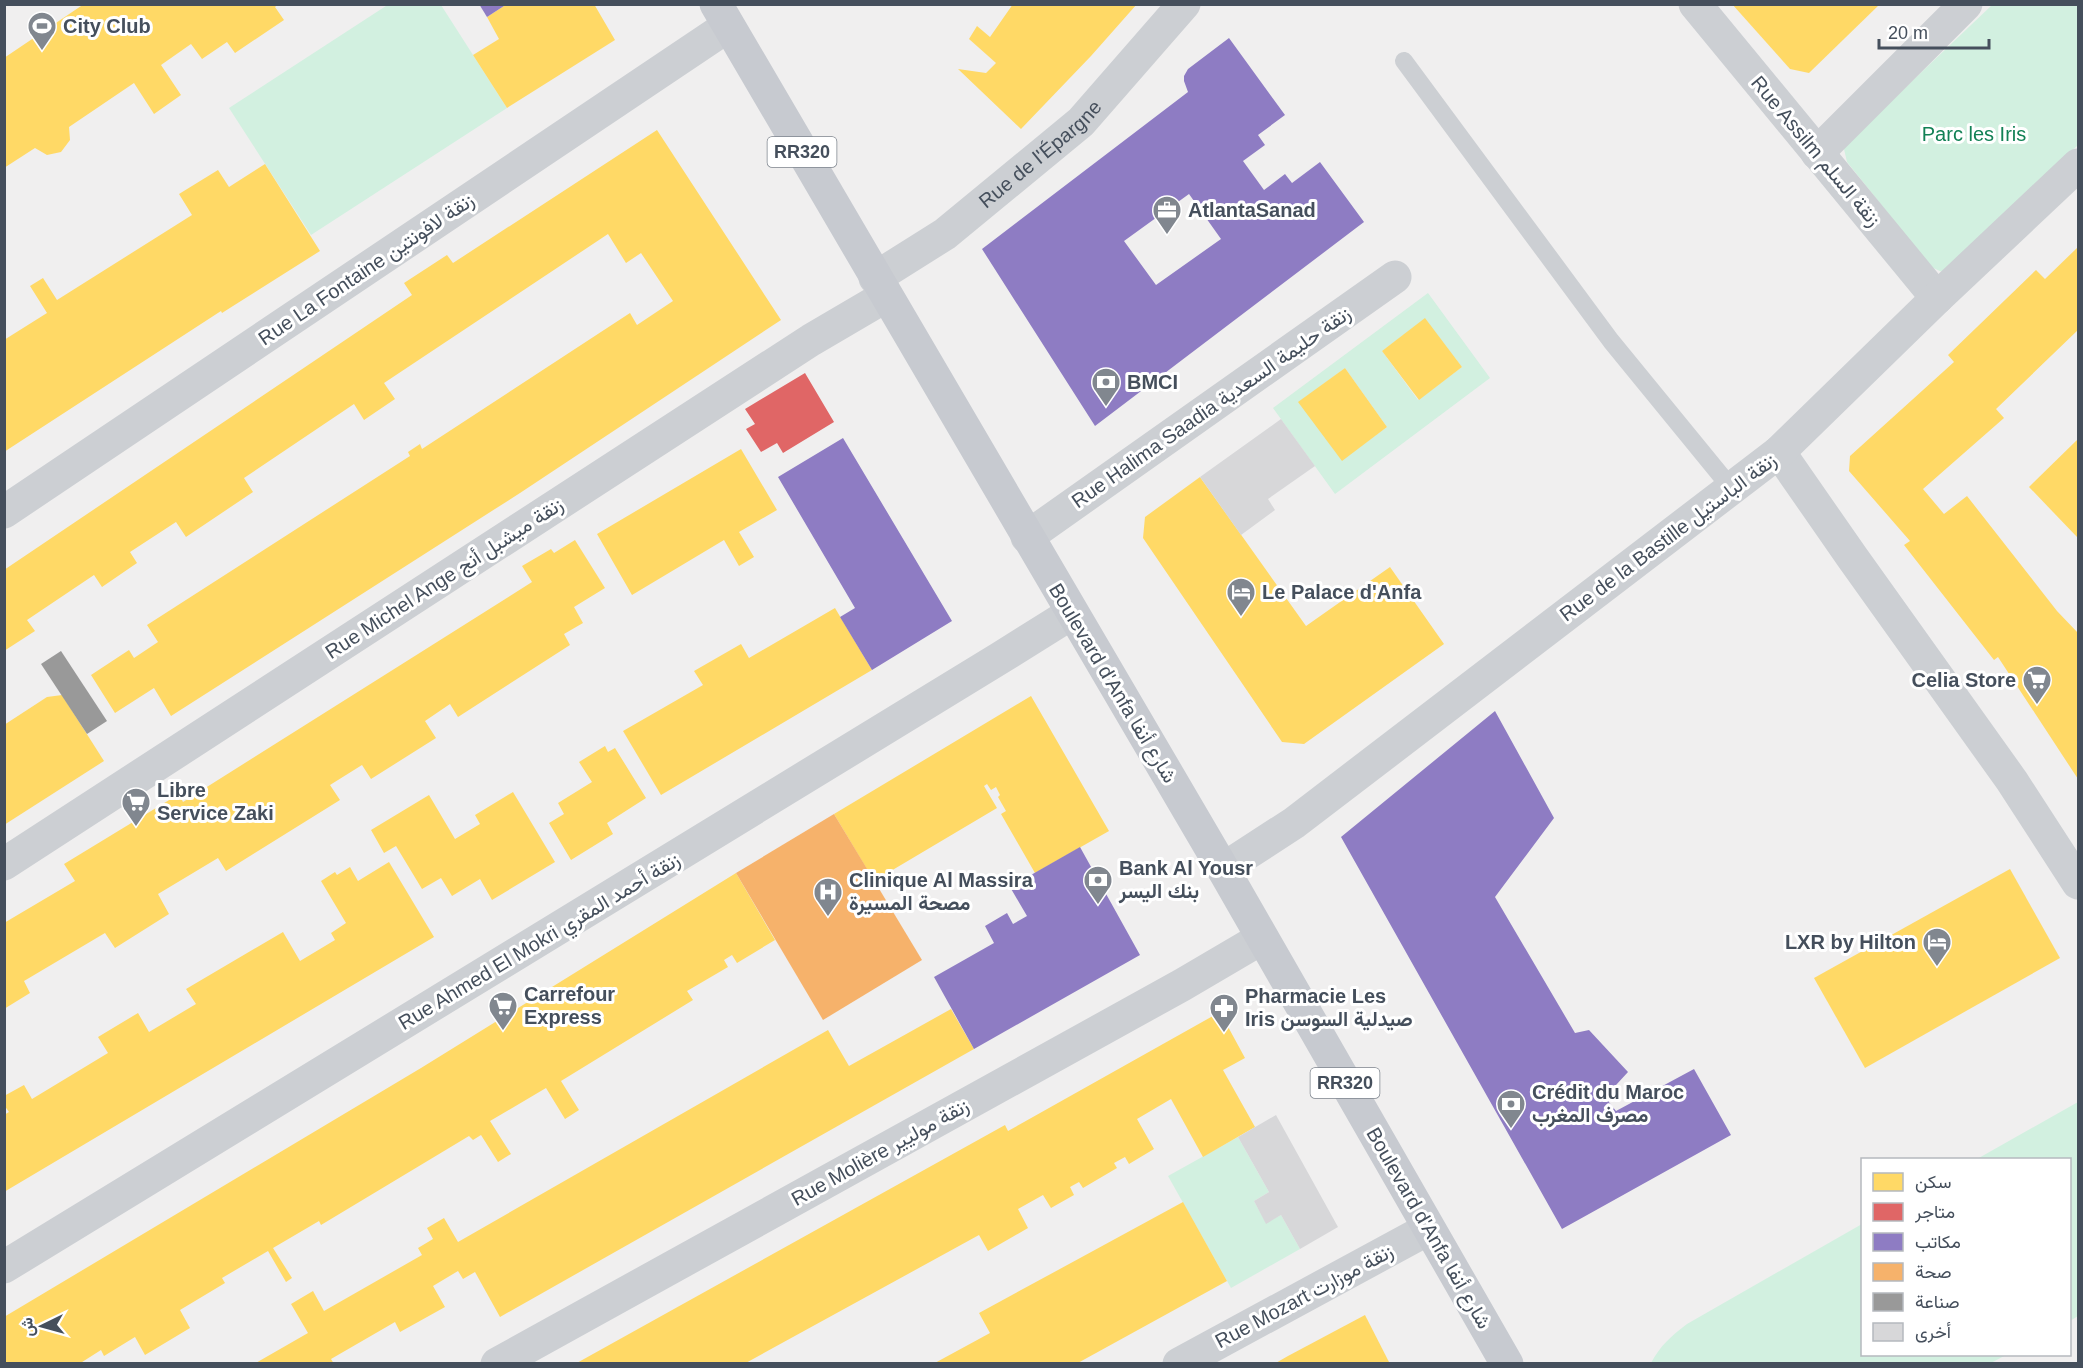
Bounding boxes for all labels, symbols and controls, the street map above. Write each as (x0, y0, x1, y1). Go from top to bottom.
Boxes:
sports icon: City Club (26, 10, 58, 52)
scale bar (1879, 12, 1988, 50)
place label: City Club (63, 15, 151, 37)
text: 20 m (1888, 23, 1928, 43)
street label: Rue Assilm زنقة السلم (1745, 72, 1885, 232)
street label: Rue de l'Épargne (975, 96, 1106, 212)
park label: Parc les Iris (1922, 123, 2026, 145)
road number: RR320 (768, 137, 836, 167)
street label: Rue La Fontaine زنقة لافونتين (254, 189, 479, 351)
office icon: AtlantaSanad (1151, 194, 1183, 236)
place label: AtlantaSanad (1188, 199, 1316, 221)
street label: Rue Halima Saadia زنقة حليمة السعدية (1067, 302, 1356, 514)
bank icon: BMCI (1090, 366, 1122, 408)
place label: BMCI (1127, 371, 1178, 393)
street label: Rue de la Bastille زنقة الباستيل (1556, 448, 1782, 627)
street label: Rue Michel Ange زنقة ميشبل أنج (321, 493, 568, 666)
hotel icon: Le Palace d'Anfa (1225, 576, 1257, 618)
street label: Boulevard d'Anfa شارع أنفا (1042, 579, 1181, 788)
place label: Le Palace d'Anfa (1262, 581, 1422, 603)
supermarket icon: Celia Store (2021, 664, 2053, 706)
place label: Celia Store (1912, 669, 2016, 691)
place label: Libre Service Zaki (157, 779, 274, 824)
supermarket icon: Libre Service Zaki (120, 786, 152, 828)
street label: Rue Ahmed El Mokri زنقة أحمد المقري (394, 848, 687, 1039)
place label: Bank Al Yousr بنك اليسر (1118, 857, 1253, 904)
bank icon: Bank Al Yousr بنك اليسر (1082, 864, 1114, 906)
place label: Clinique Al Massira مصحة المسيرة (849, 869, 1034, 916)
hospital icon: Clinique Al Massira مصحة المسيرة (812, 876, 844, 918)
hotel icon: LXR by Hilton (1921, 926, 1953, 968)
place label: LXR by Hilton (1785, 931, 1916, 953)
place label: Carrefour Express (524, 983, 615, 1028)
place label: Pharmacie Les Iris صيدلية السوسن (1245, 985, 1413, 1032)
supermarket icon: Carrefour Express (487, 990, 519, 1032)
pharmacy icon: Pharmacie Les Iris صيدلية السوسن (1208, 992, 1240, 1034)
road number: RR320 (1310, 1068, 1380, 1098)
place label: Crédit du Maroc مصرف المغرب (1532, 1081, 1684, 1128)
bank icon: Crédit du Maroc مصرف المغرب (1495, 1088, 1527, 1130)
street label: Rue Molière زنقة موليير (787, 1094, 973, 1212)
street label: Boulevard d'Anfa شارع أنفا (1360, 1124, 1496, 1334)
legend (1861, 1158, 2071, 1356)
text: سكن (1915, 1172, 1951, 1193)
text: متاجر (1914, 1202, 1955, 1223)
text: مكاتب (1915, 1232, 1961, 1252)
street label: Rue Mozart زنقة موزارت (1211, 1240, 1398, 1354)
text: صحة (1915, 1262, 1952, 1282)
text: صناعة (1915, 1292, 1960, 1312)
north arrow (12, 1296, 72, 1356)
text: ش (18, 1317, 38, 1338)
text: أخرى (1915, 1322, 1951, 1343)

